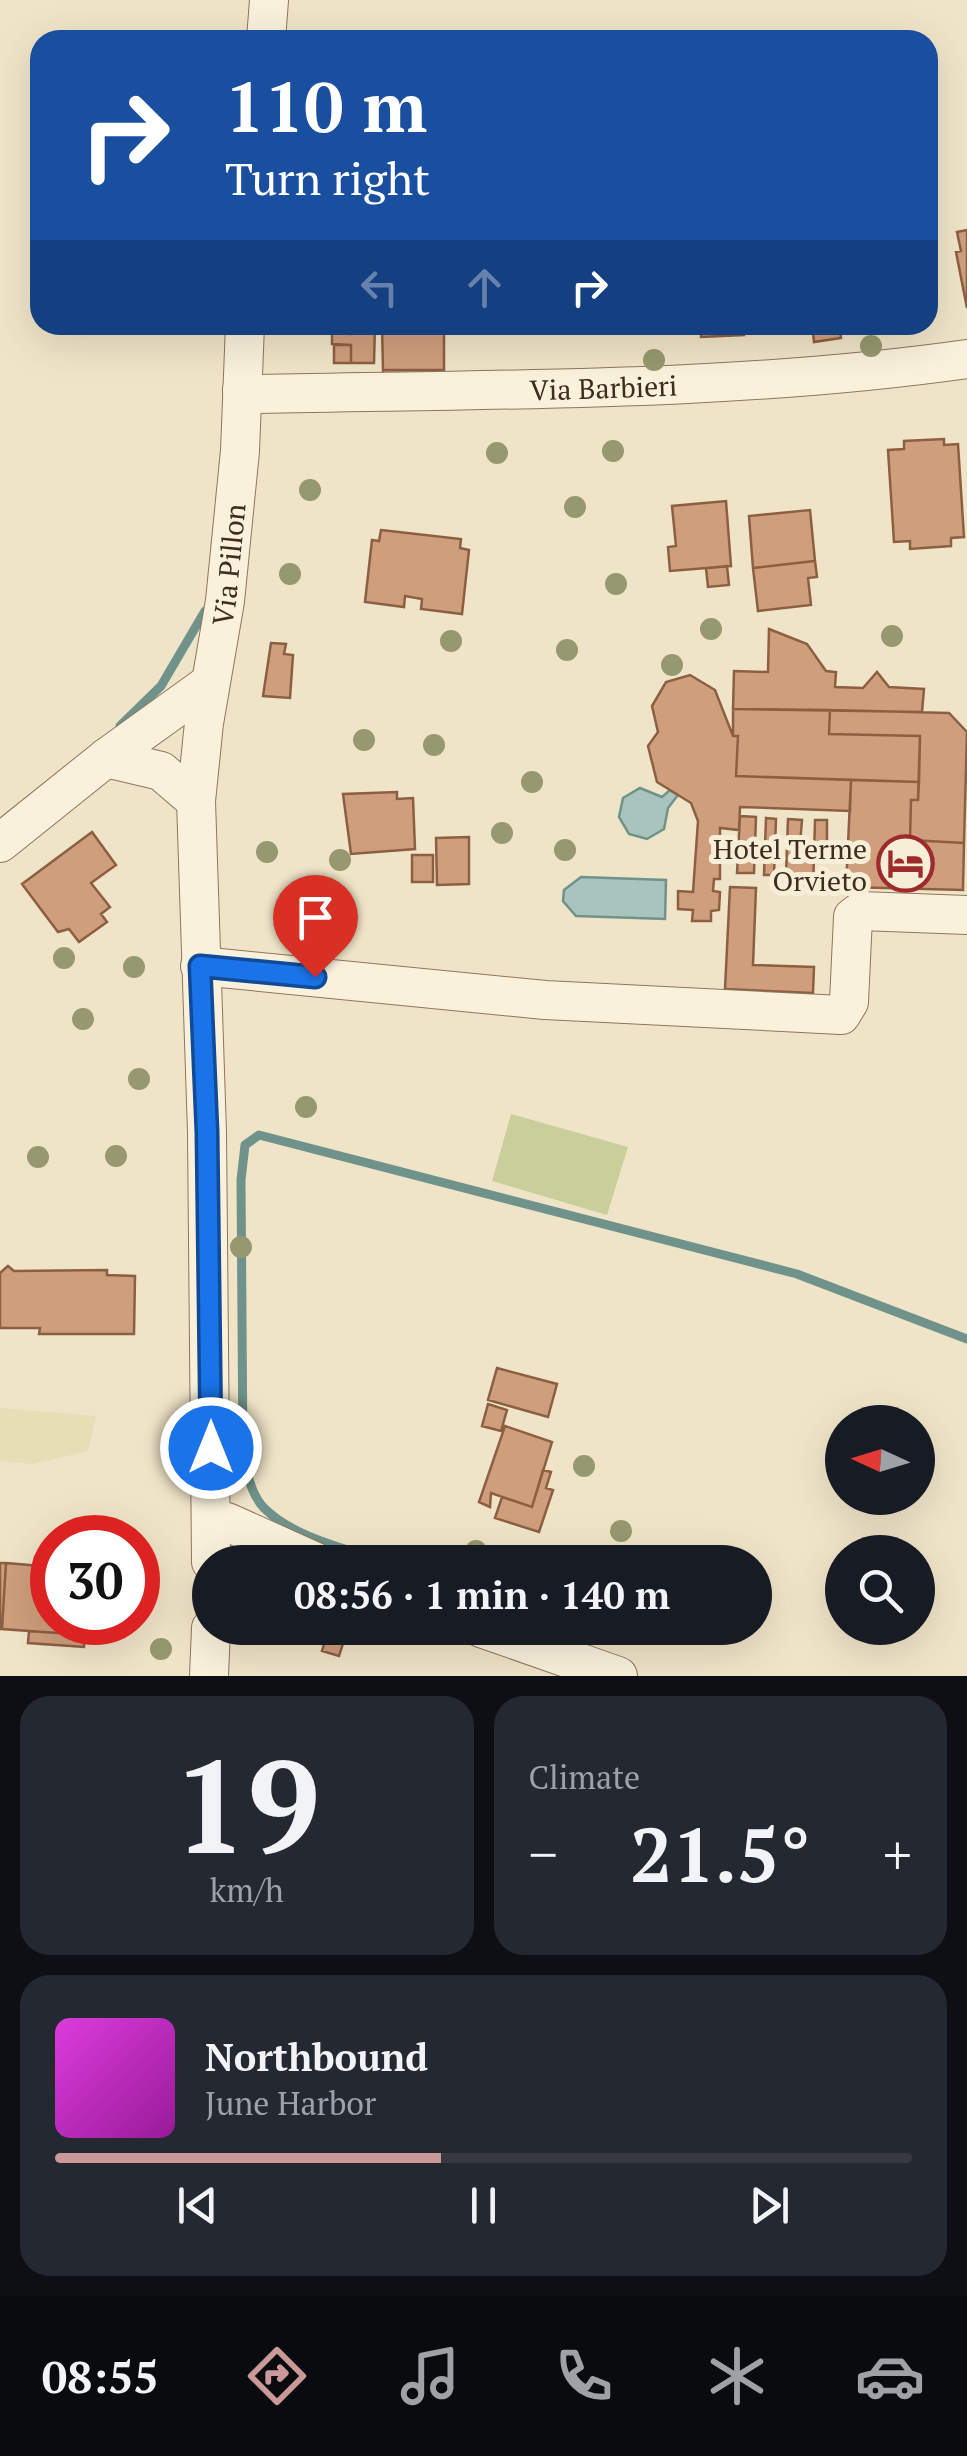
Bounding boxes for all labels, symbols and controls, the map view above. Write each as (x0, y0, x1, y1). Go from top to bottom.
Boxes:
text: 110 m (225, 59, 427, 152)
icon: right (60, 70, 190, 200)
text: Turn right (225, 148, 430, 208)
icon: left (352, 260, 407, 315)
icon: ahead (457, 260, 512, 315)
icon: right (562, 260, 617, 315)
street label: Via Barbieri (529, 366, 678, 408)
street label: Via Pillon (203, 501, 253, 629)
place label: Hotel Terme Orvieto (713, 830, 867, 899)
hotel icon: Hotel Terme Orvieto (876, 834, 936, 894)
pin (273, 875, 358, 978)
icon: arrive (288, 890, 343, 945)
position arrow (159, 1396, 263, 1500)
north arrow (825, 1405, 935, 1515)
map controls (825, 1405, 935, 1645)
speed limit sign: 30 (30, 1515, 160, 1645)
button: search (825, 1535, 935, 1645)
text: 08:56 · 1 min · 140 m (294, 1570, 670, 1620)
text: 19 (173, 1718, 320, 1890)
text: Climate (529, 1756, 640, 1798)
text: 21.5° (630, 1804, 810, 1903)
text: − (529, 1817, 558, 1890)
text: + (883, 1817, 912, 1890)
text: km/h (210, 1869, 284, 1911)
text: Northbound (205, 2032, 428, 2082)
text: June Harbor (205, 2082, 376, 2124)
icon: previous (170, 2178, 225, 2233)
icon: pause (456, 2178, 511, 2233)
icon: next (742, 2178, 797, 2233)
icon: directions (242, 2341, 312, 2411)
icon: music (395, 2341, 465, 2411)
icon: phone (549, 2341, 619, 2411)
icon: climate (702, 2341, 772, 2411)
icon: car (855, 2341, 925, 2411)
text: 08:55 (42, 2346, 159, 2406)

